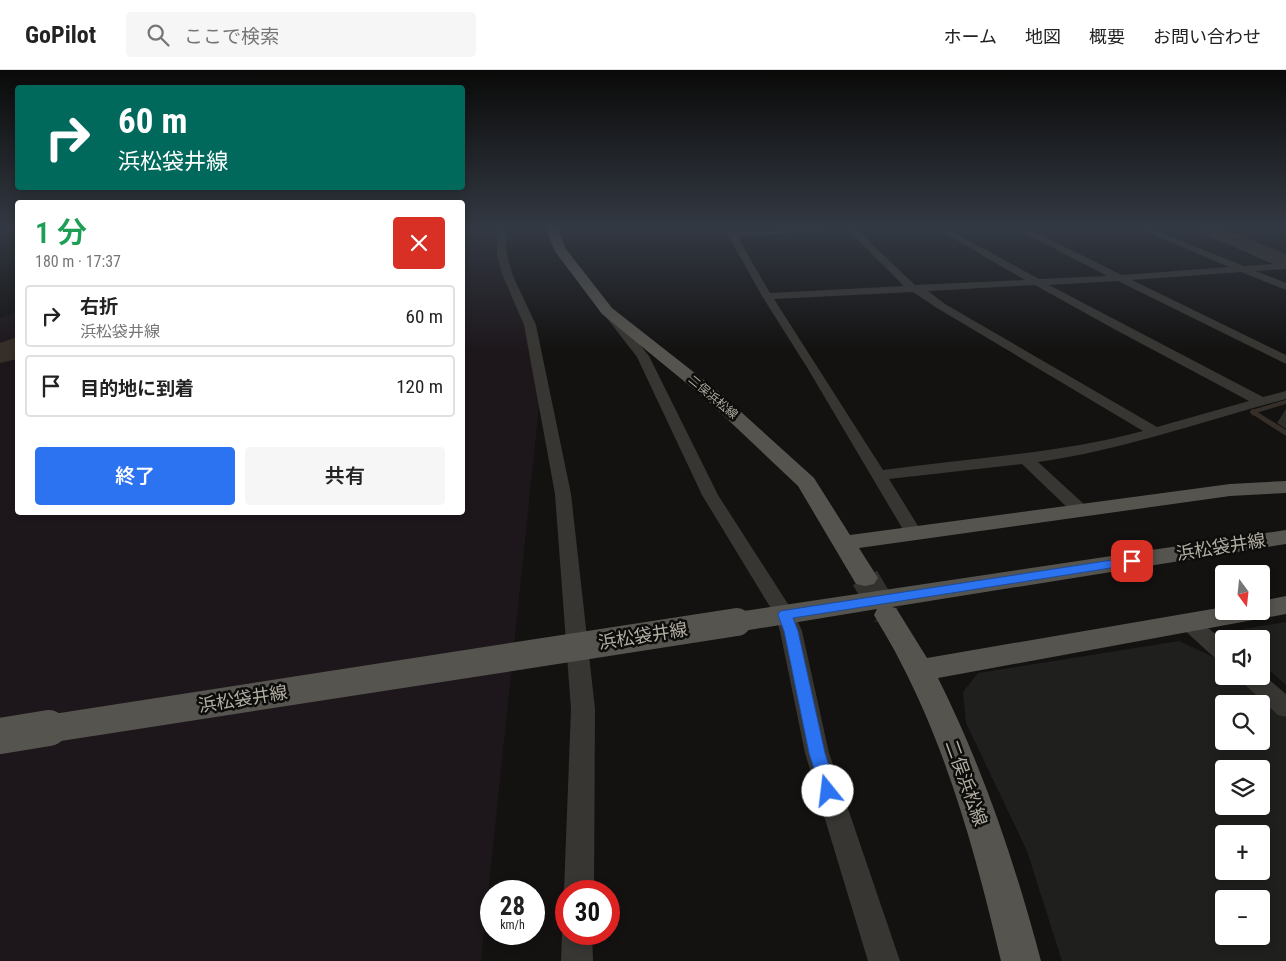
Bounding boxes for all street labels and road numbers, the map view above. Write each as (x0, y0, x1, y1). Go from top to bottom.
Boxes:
street label: 二俣浜松線 (686, 372, 740, 422)
street label: 浜松袋井線 (1175, 529, 1267, 564)
street label: 浜松袋井線 (597, 618, 689, 653)
street label: 浜松袋井線 (197, 681, 289, 716)
street label: 二俣浜松線 (941, 737, 992, 829)

